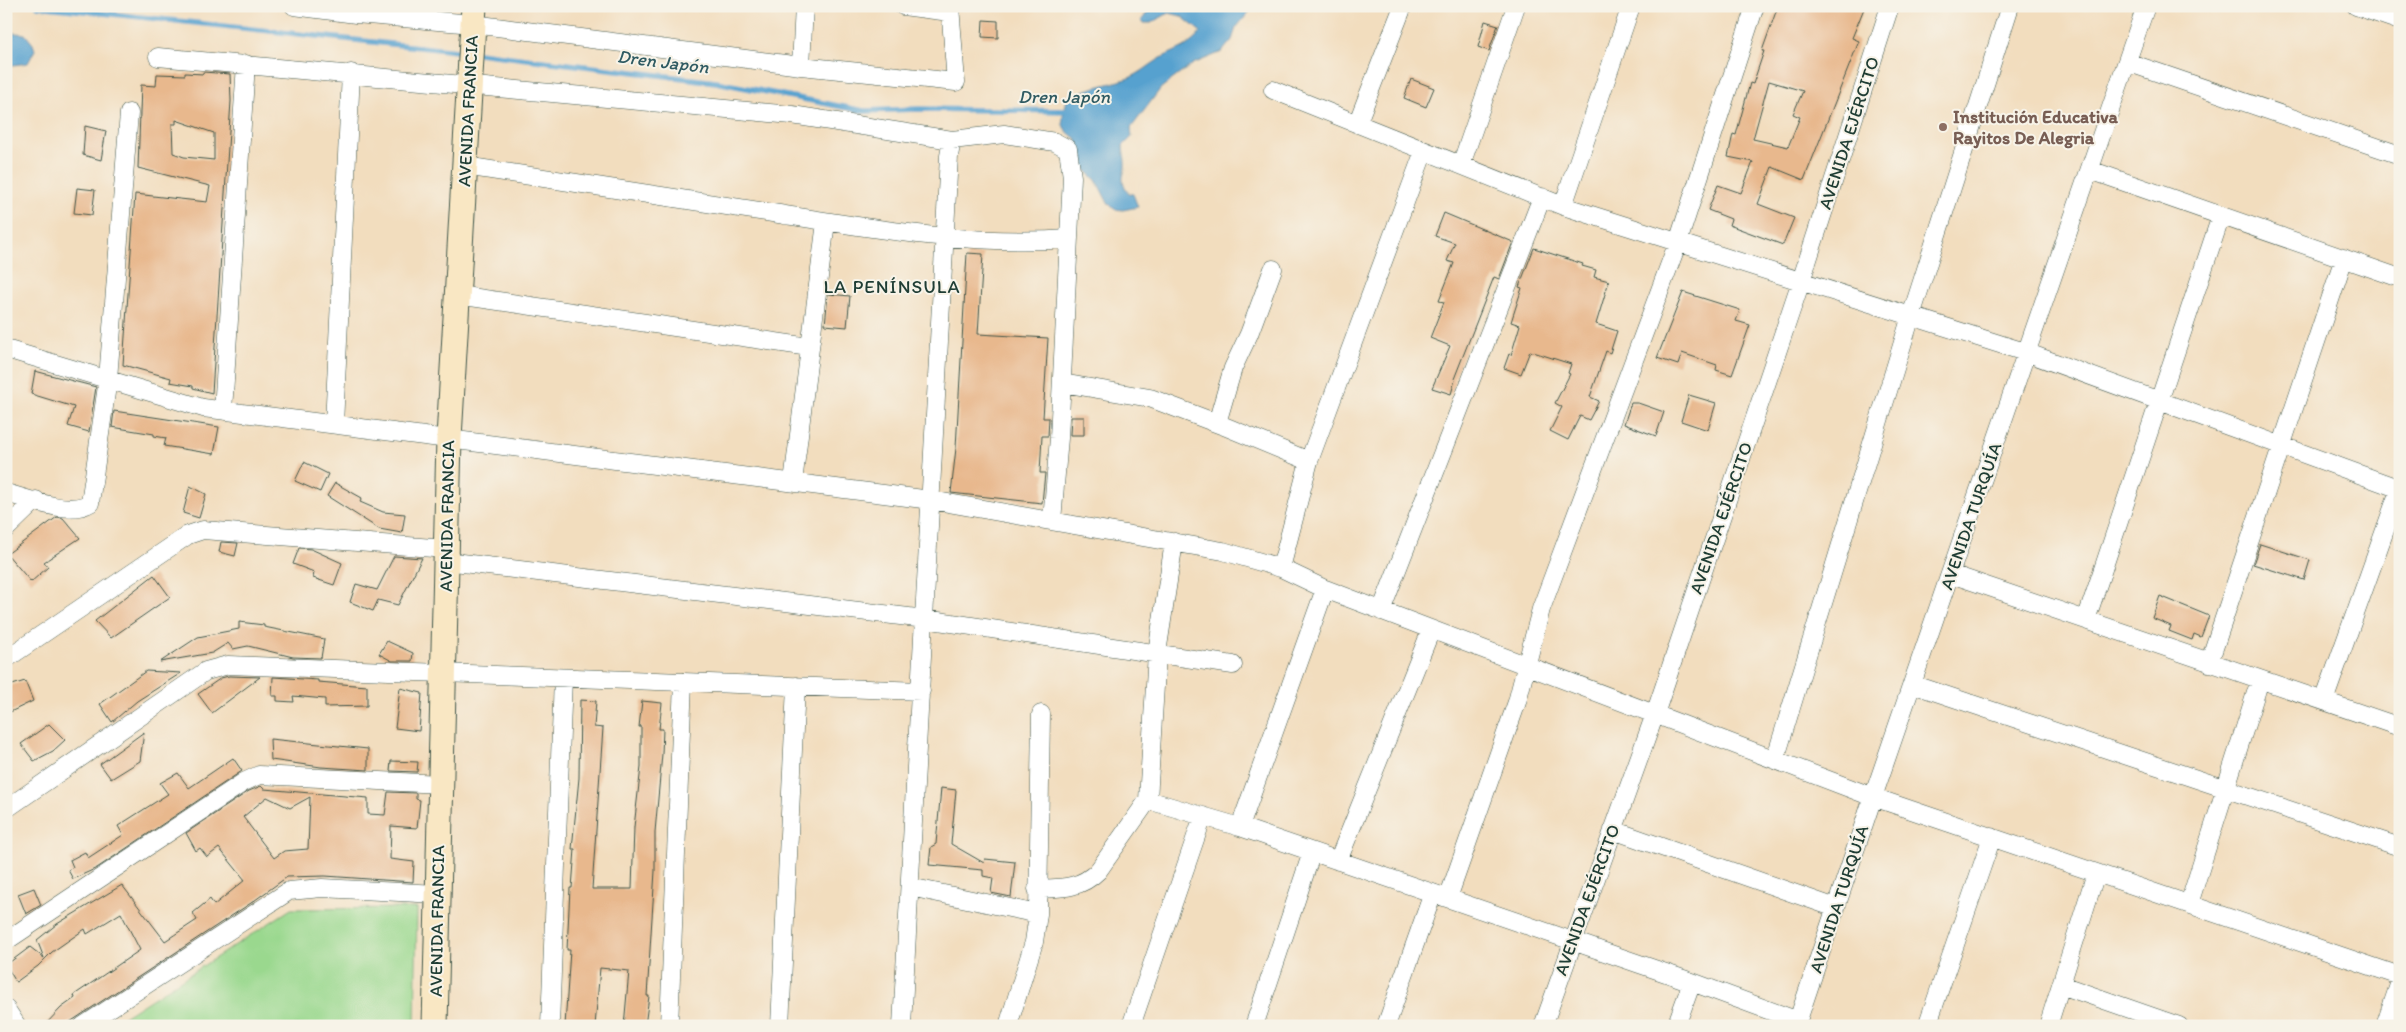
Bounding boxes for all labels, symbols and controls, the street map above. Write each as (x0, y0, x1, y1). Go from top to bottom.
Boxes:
street label: AVENIDA FRANCIA (453, 34, 483, 187)
water label: Dren Japón (616, 44, 710, 79)
street label: AVENIDA EJÉRCITO (1814, 54, 1884, 212)
water label: Dren Japón (1018, 85, 1110, 108)
place label: Institución Educativa Rayitos De Alegria (1953, 106, 2119, 149)
marker: Institución Educativa Rayitos De Alegria (1937, 121, 1949, 133)
district label: LA PENÍNSULA (823, 275, 961, 298)
street label: AVENIDA FRANCIA (435, 439, 459, 592)
street label: AVENIDA EJÉRCITO (1685, 439, 1757, 597)
street label: AVENIDA TURQUÍA (1935, 439, 2007, 593)
street label: AVENIDA EJÉRCITO (1549, 821, 1625, 979)
street label: AVENIDA TURQUÍA (1805, 822, 1873, 976)
street label: AVENIDA FRANCIA (425, 844, 449, 997)

